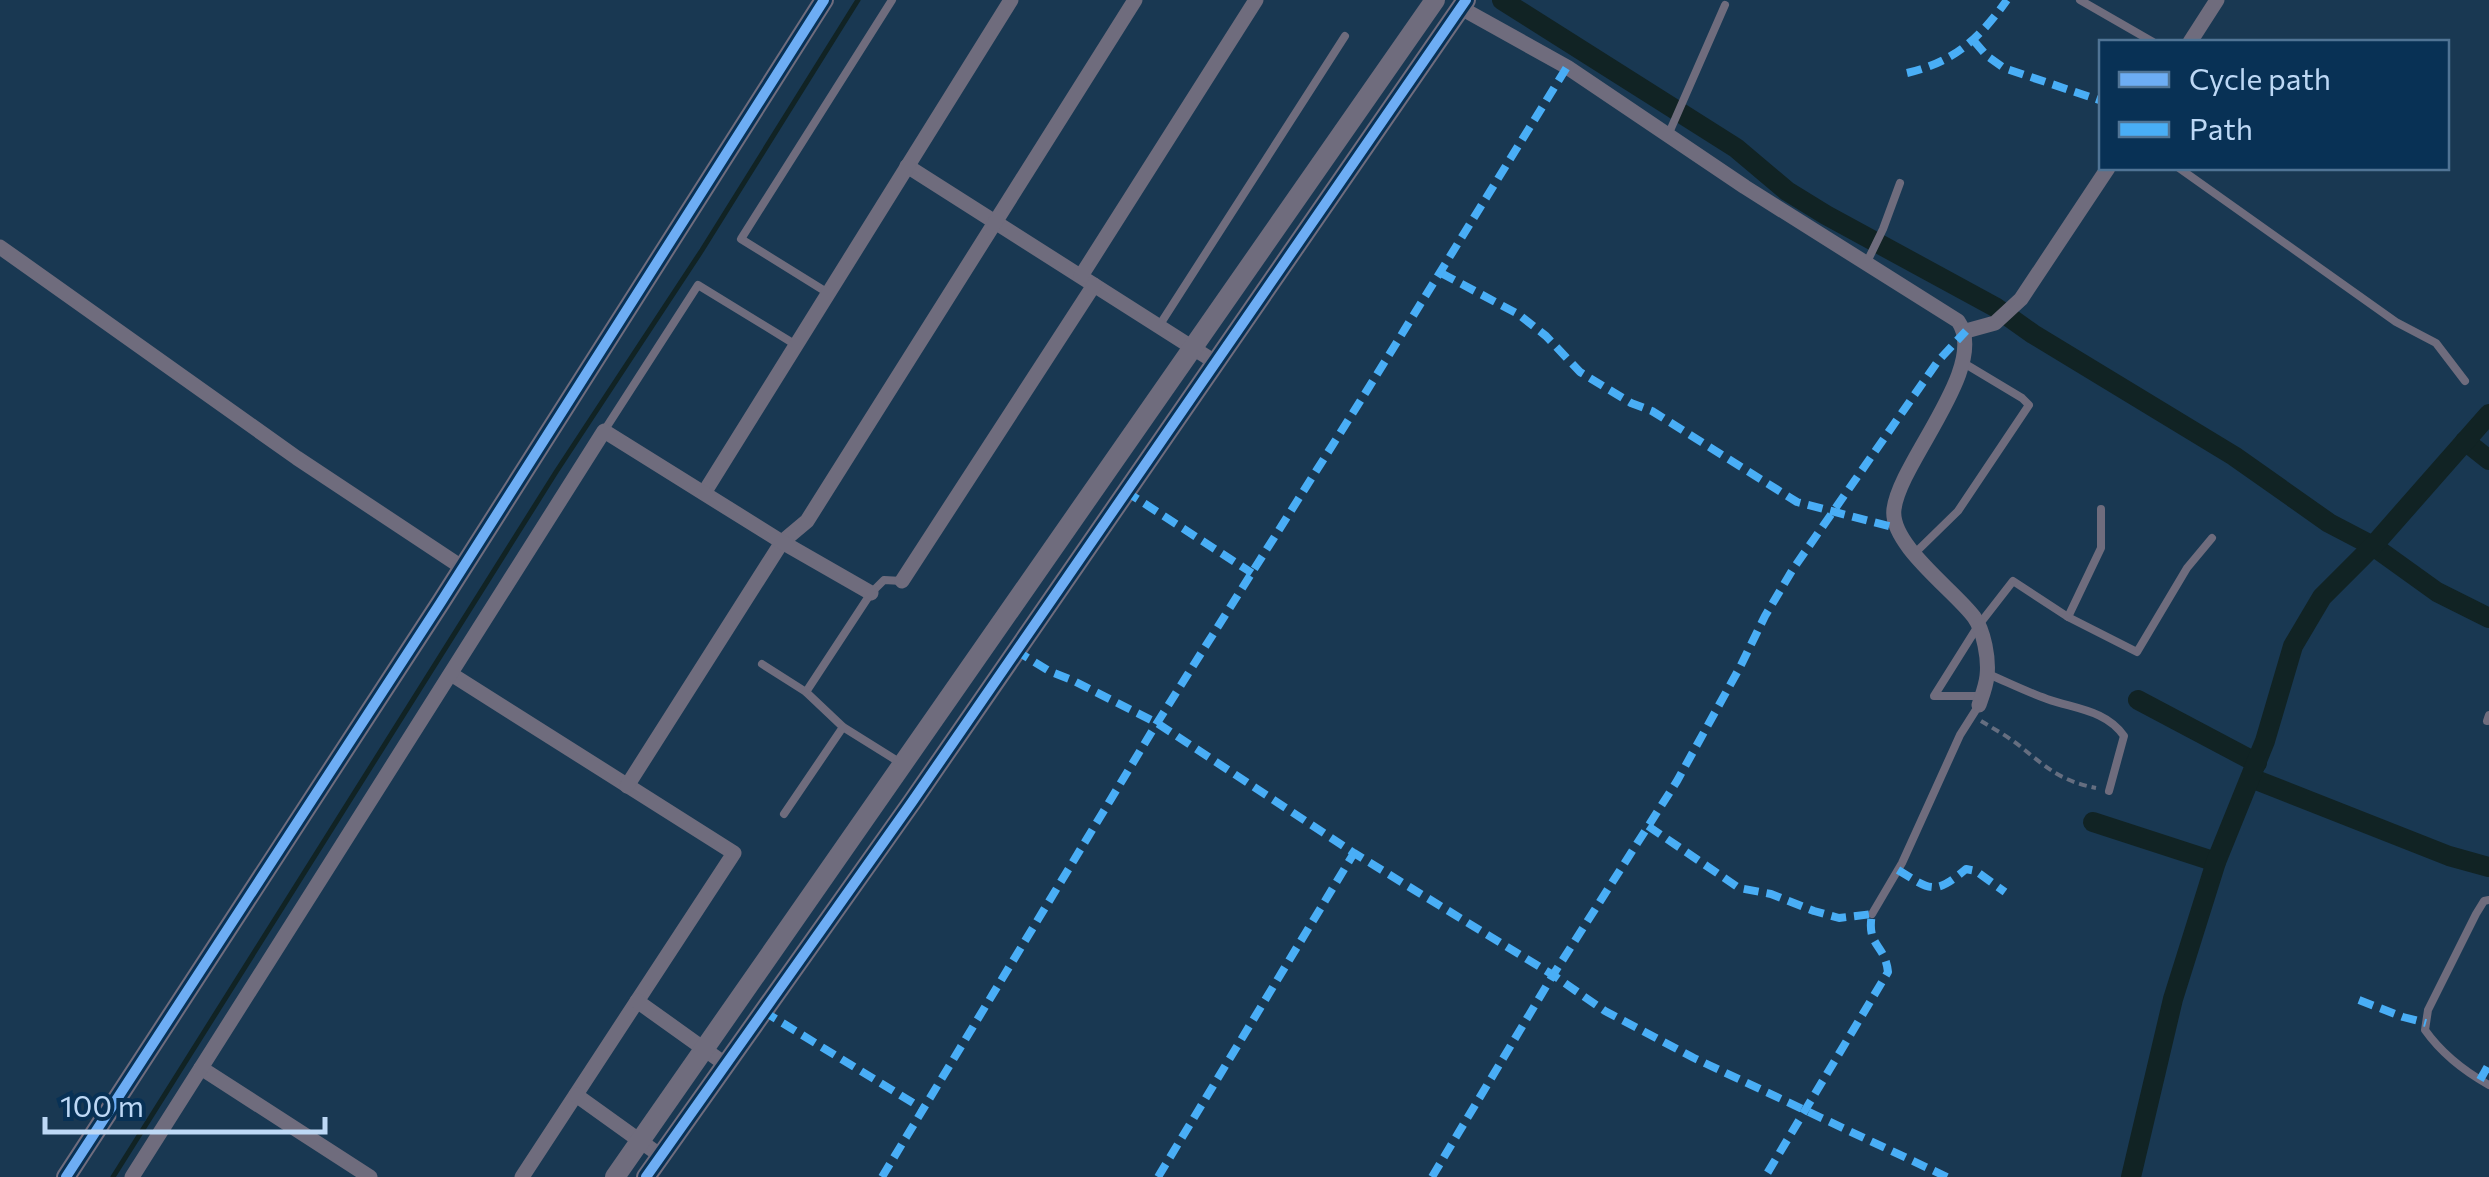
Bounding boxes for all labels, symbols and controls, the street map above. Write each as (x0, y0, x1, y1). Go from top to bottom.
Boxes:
legend (2099, 40, 2449, 170)
text: Cycle path (2189, 59, 2331, 96)
text: Path (2189, 109, 2253, 146)
scale bar (45, 1072, 325, 1134)
text: 100 m (60, 1086, 144, 1123)

